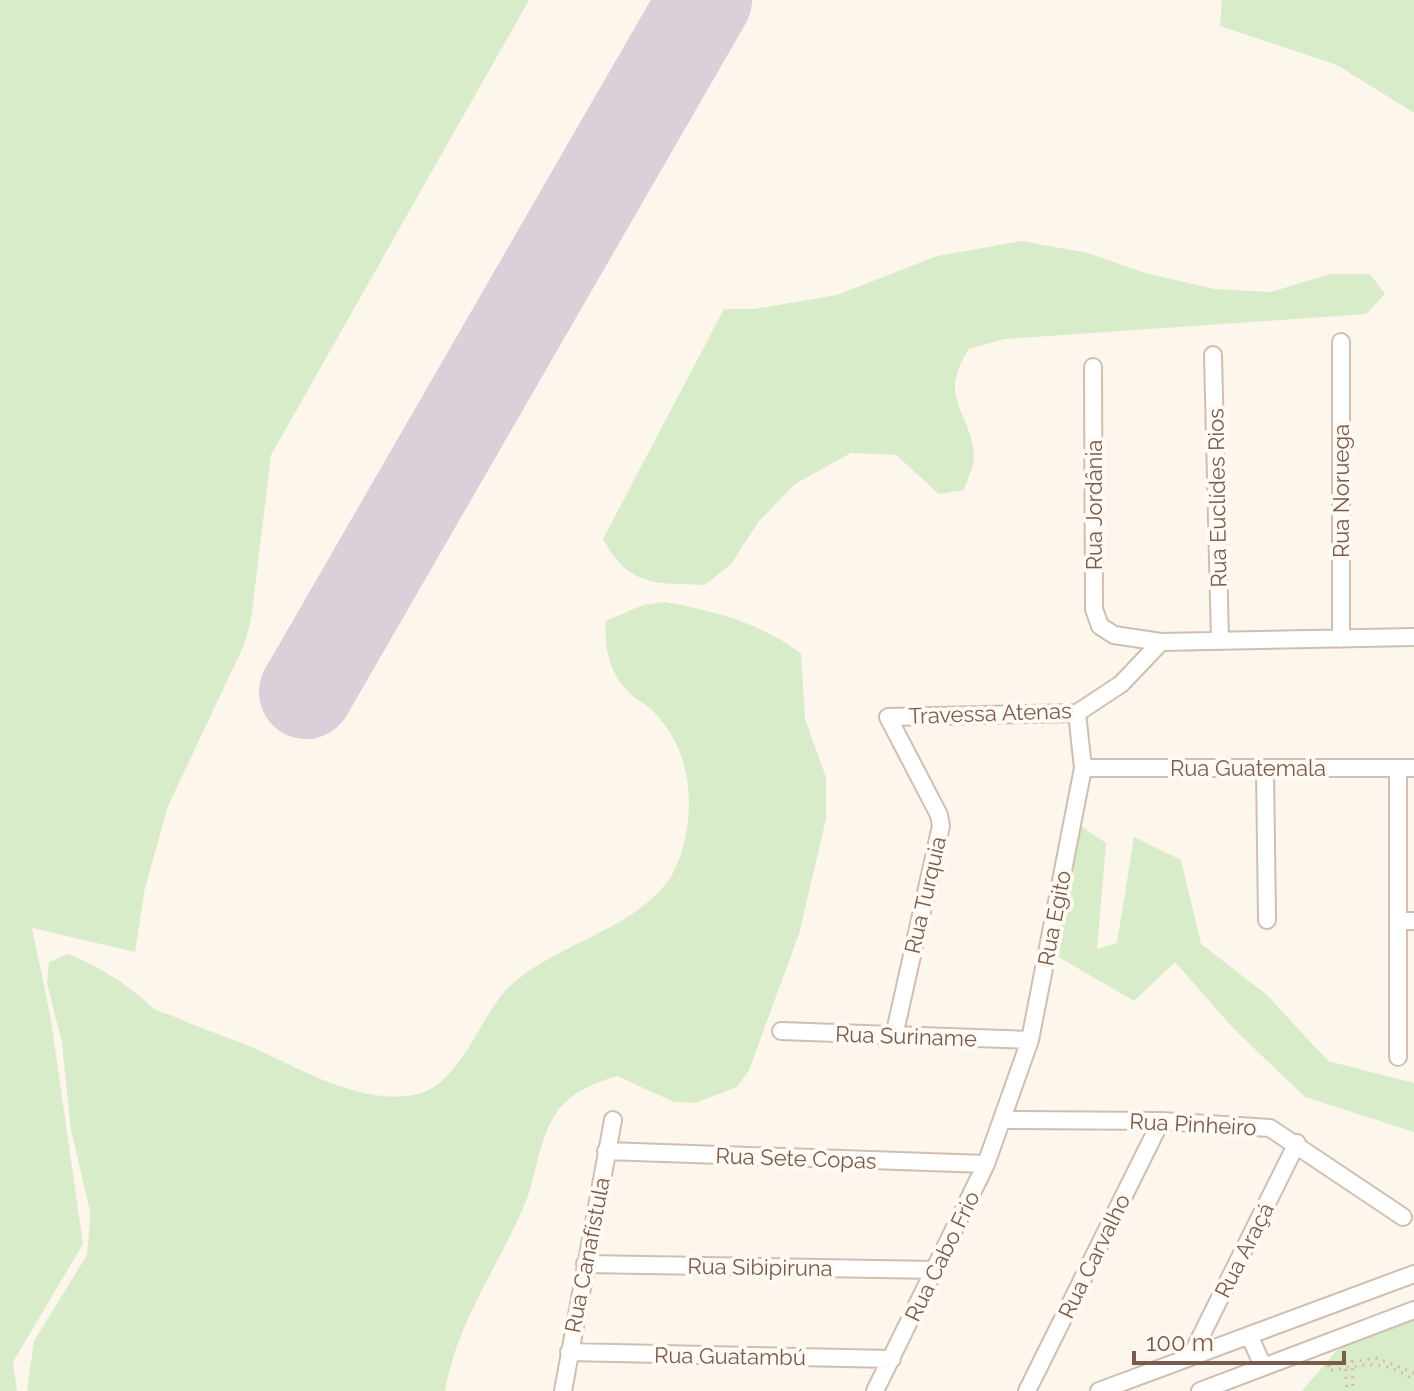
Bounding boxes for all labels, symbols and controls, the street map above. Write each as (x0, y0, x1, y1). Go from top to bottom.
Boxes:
street label: Rua Euclídes Rios (1202, 408, 1232, 588)
street label: Rua Noruega (1328, 424, 1354, 558)
street label: Rua Jordânia (1081, 440, 1107, 570)
street label: Travessa Atenas (908, 697, 1072, 729)
street label: Rua Guatemala (1170, 755, 1326, 781)
street label: Rua Turquia (899, 834, 951, 956)
street label: Rua Egito (1032, 868, 1076, 968)
street label: Rua Suriname (835, 1021, 977, 1051)
street label: Rua Pinheiro (1129, 1108, 1257, 1140)
street label: Rua Sete Copas (715, 1142, 877, 1174)
street label: Rua Canafístula (559, 1175, 615, 1335)
street label: Rua Cabo Frio (899, 1187, 985, 1325)
street label: Rua Carvalho (1053, 1190, 1135, 1322)
street label: Rua Araçá (1209, 1198, 1279, 1302)
street label: Rua Sibipiruna (687, 1253, 833, 1281)
scale bar (1134, 1315, 1344, 1365)
text: 100 m (1146, 1328, 1214, 1357)
street label: Rua Guatambú (654, 1342, 806, 1370)

